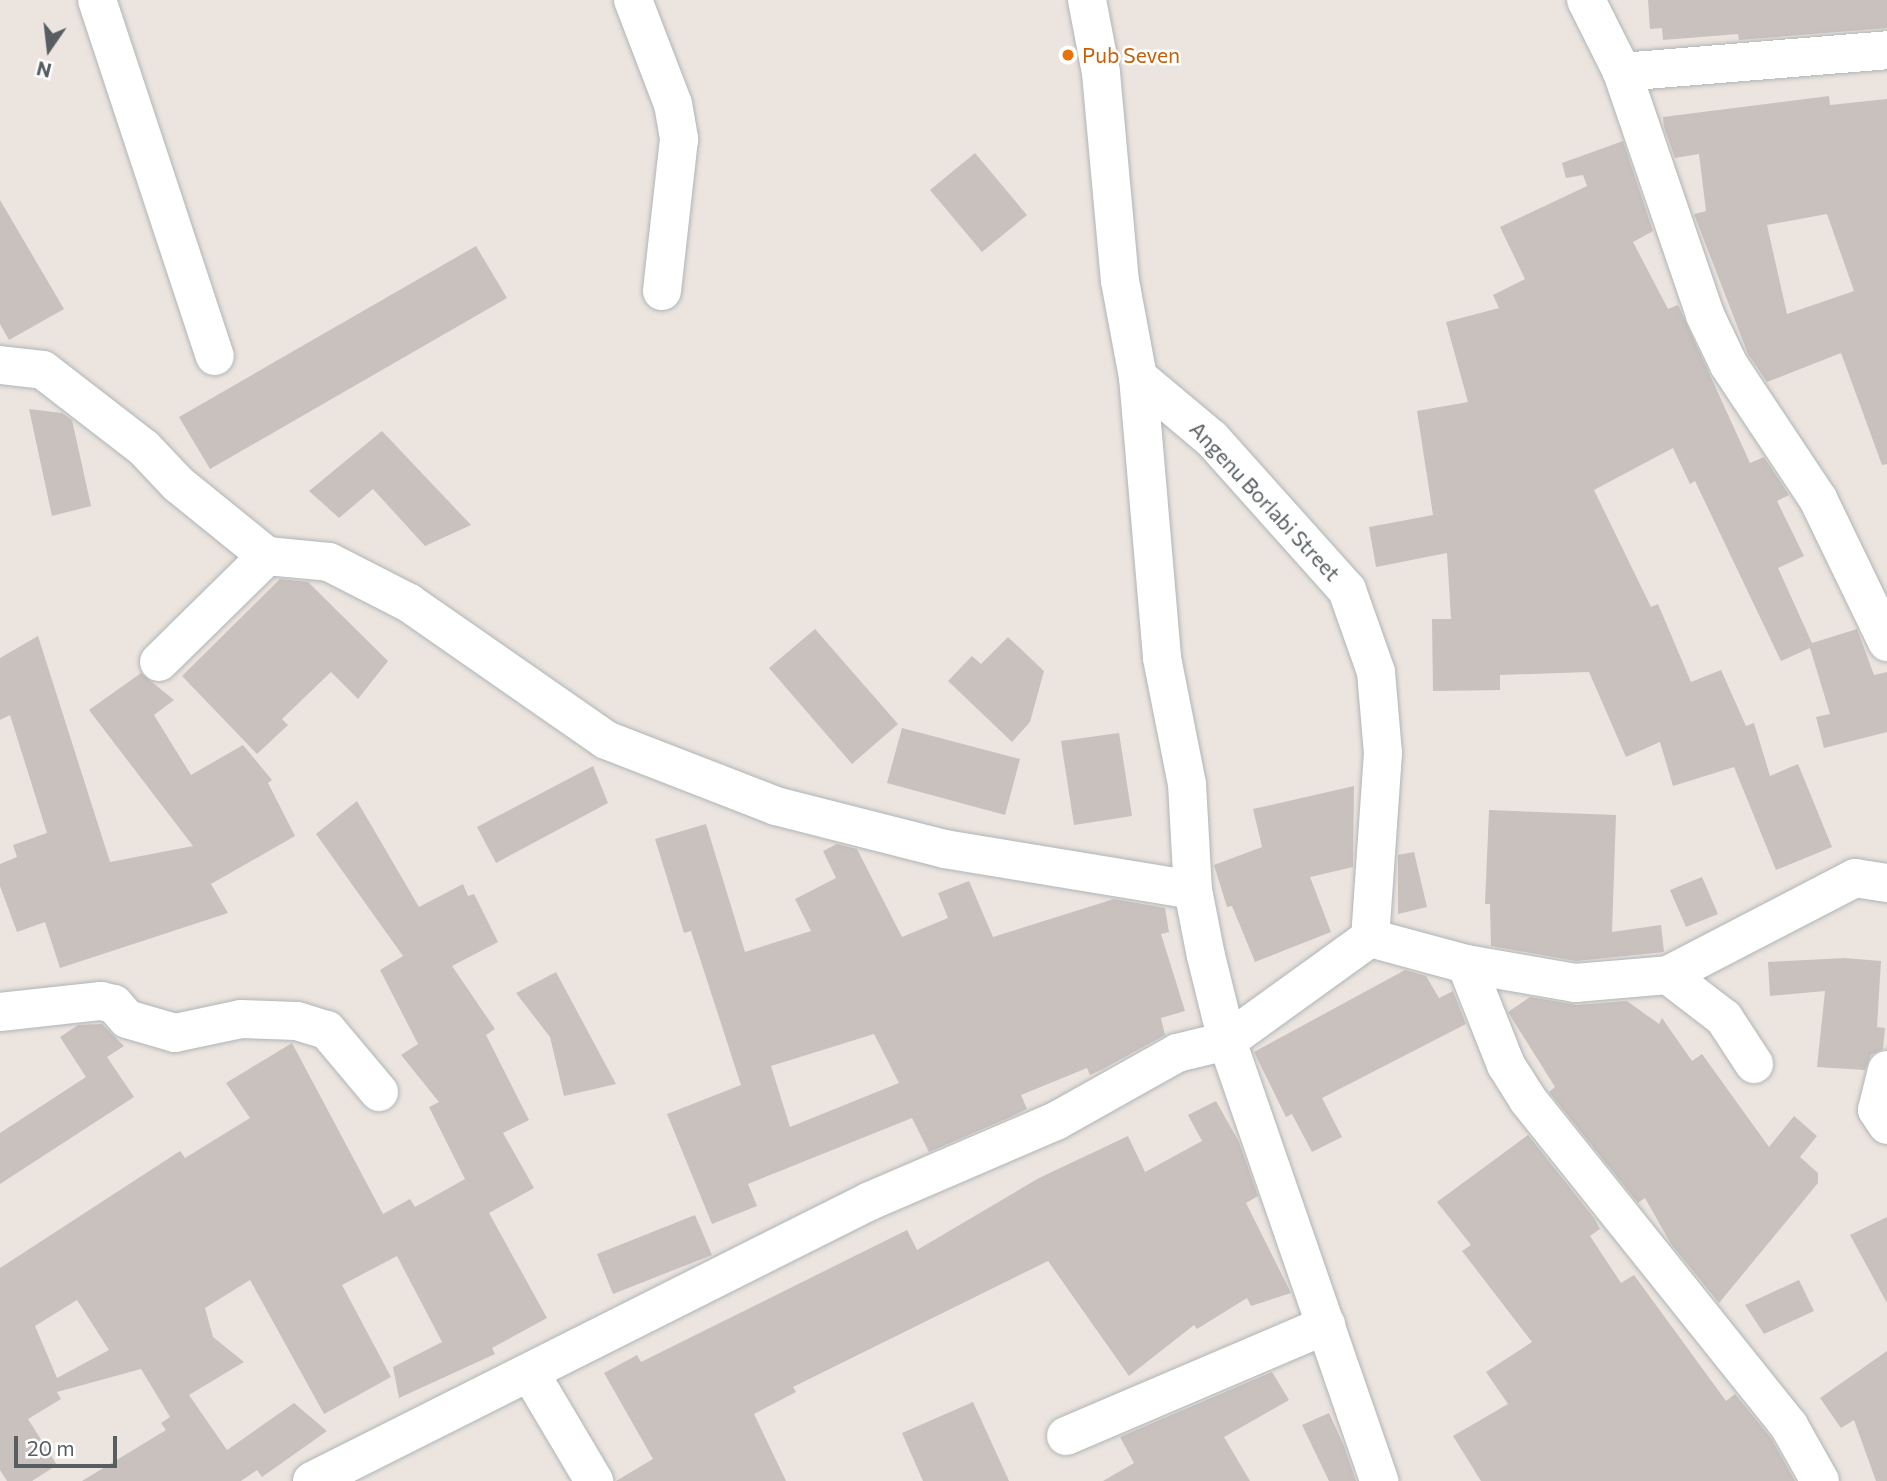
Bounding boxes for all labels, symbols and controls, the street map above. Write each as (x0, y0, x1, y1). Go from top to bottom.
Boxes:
north arrow (14, 14, 84, 84)
place label: Pub Seven (1082, 42, 1180, 68)
marker: Pub Seven (1060, 47, 1076, 63)
text: N (34, 57, 54, 83)
street label: Angenu Borlabi Street (1185, 416, 1345, 586)
scale bar (18, 1422, 121, 1466)
text: 20 m (27, 1435, 75, 1460)

